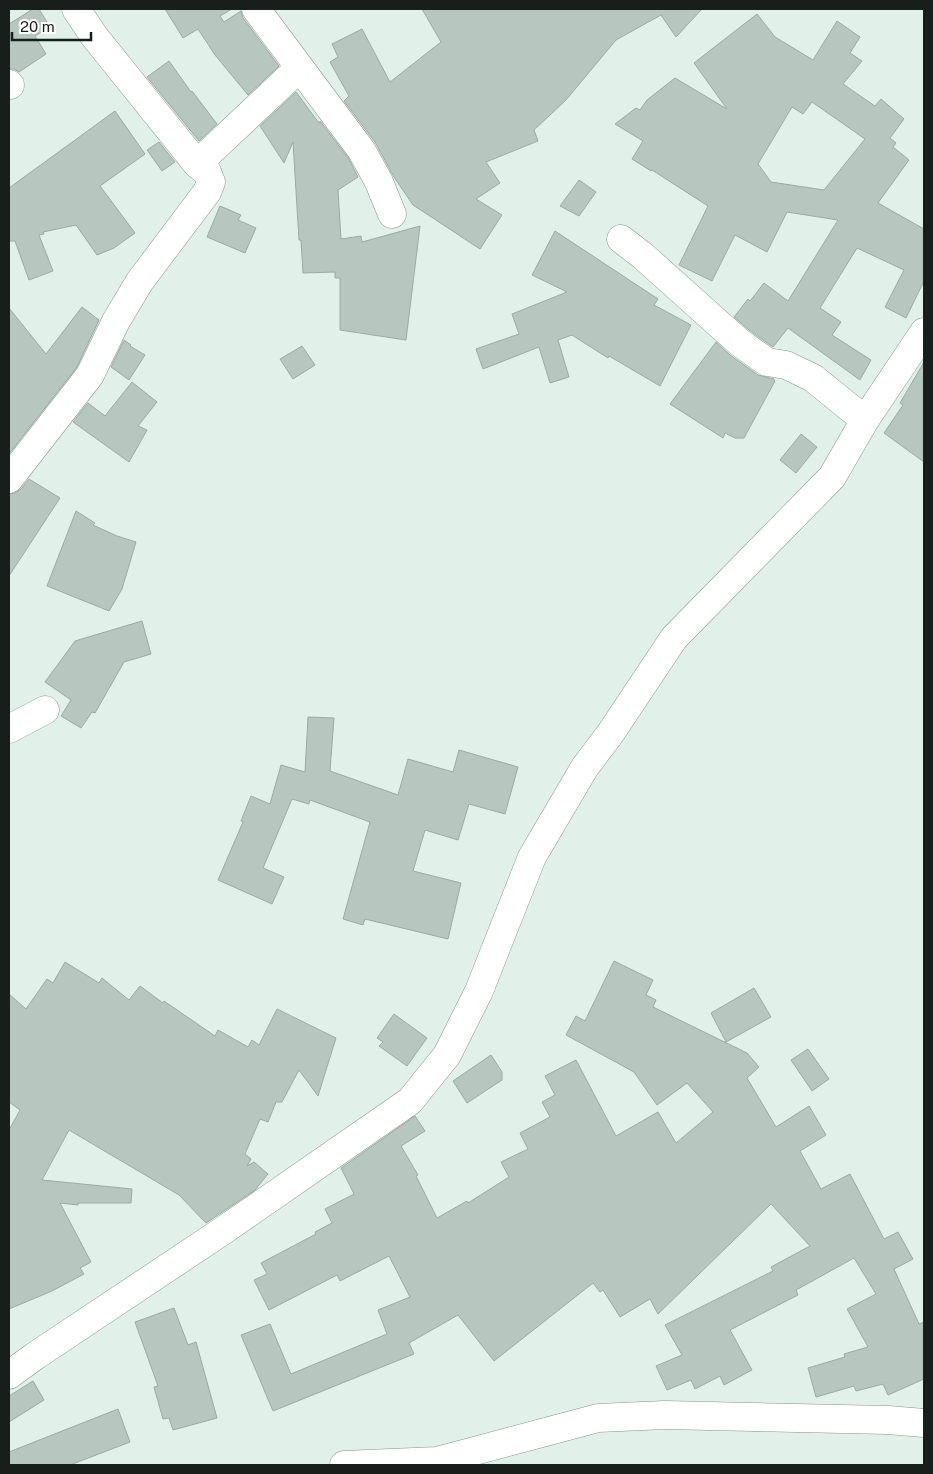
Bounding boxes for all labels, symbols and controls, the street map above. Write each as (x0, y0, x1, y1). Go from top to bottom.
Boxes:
scale bar (12, 10, 91, 42)
text: 20 m (20, 18, 55, 35)

